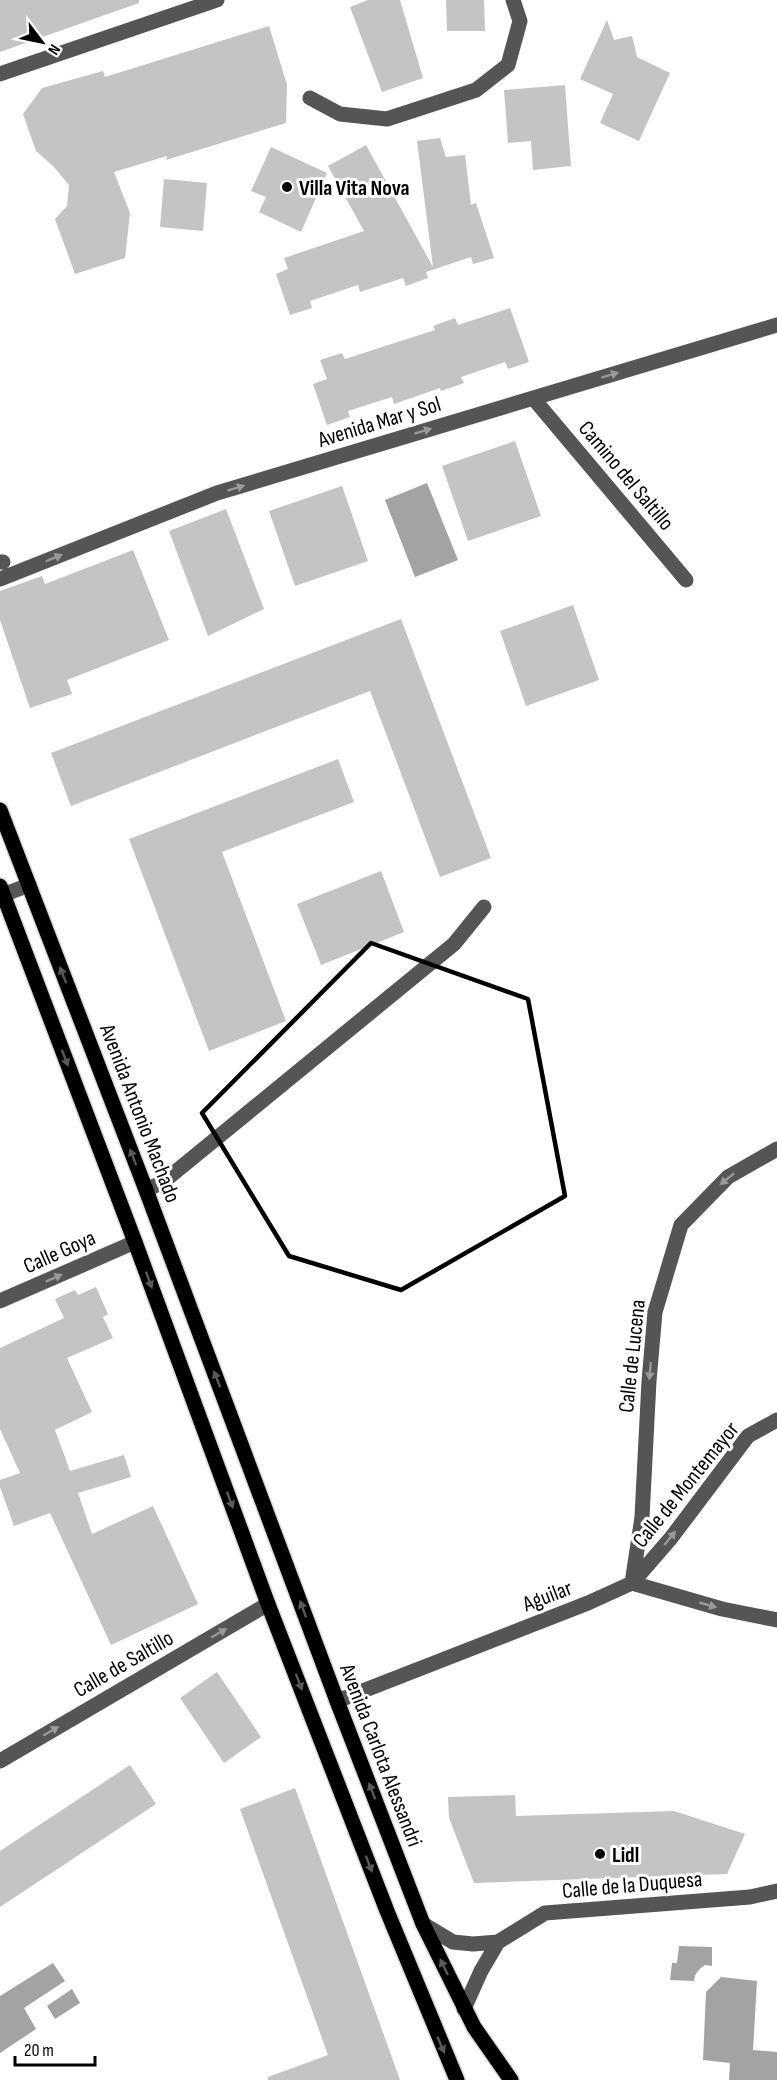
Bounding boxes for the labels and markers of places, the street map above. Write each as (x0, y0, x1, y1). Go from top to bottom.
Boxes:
place label: Villa Vita Nova (299, 175, 410, 202)
marker: Villa Vita Nova (280, 180, 294, 194)
place label: Lidl (612, 1842, 639, 1869)
marker: Lidl (593, 1847, 607, 1861)

